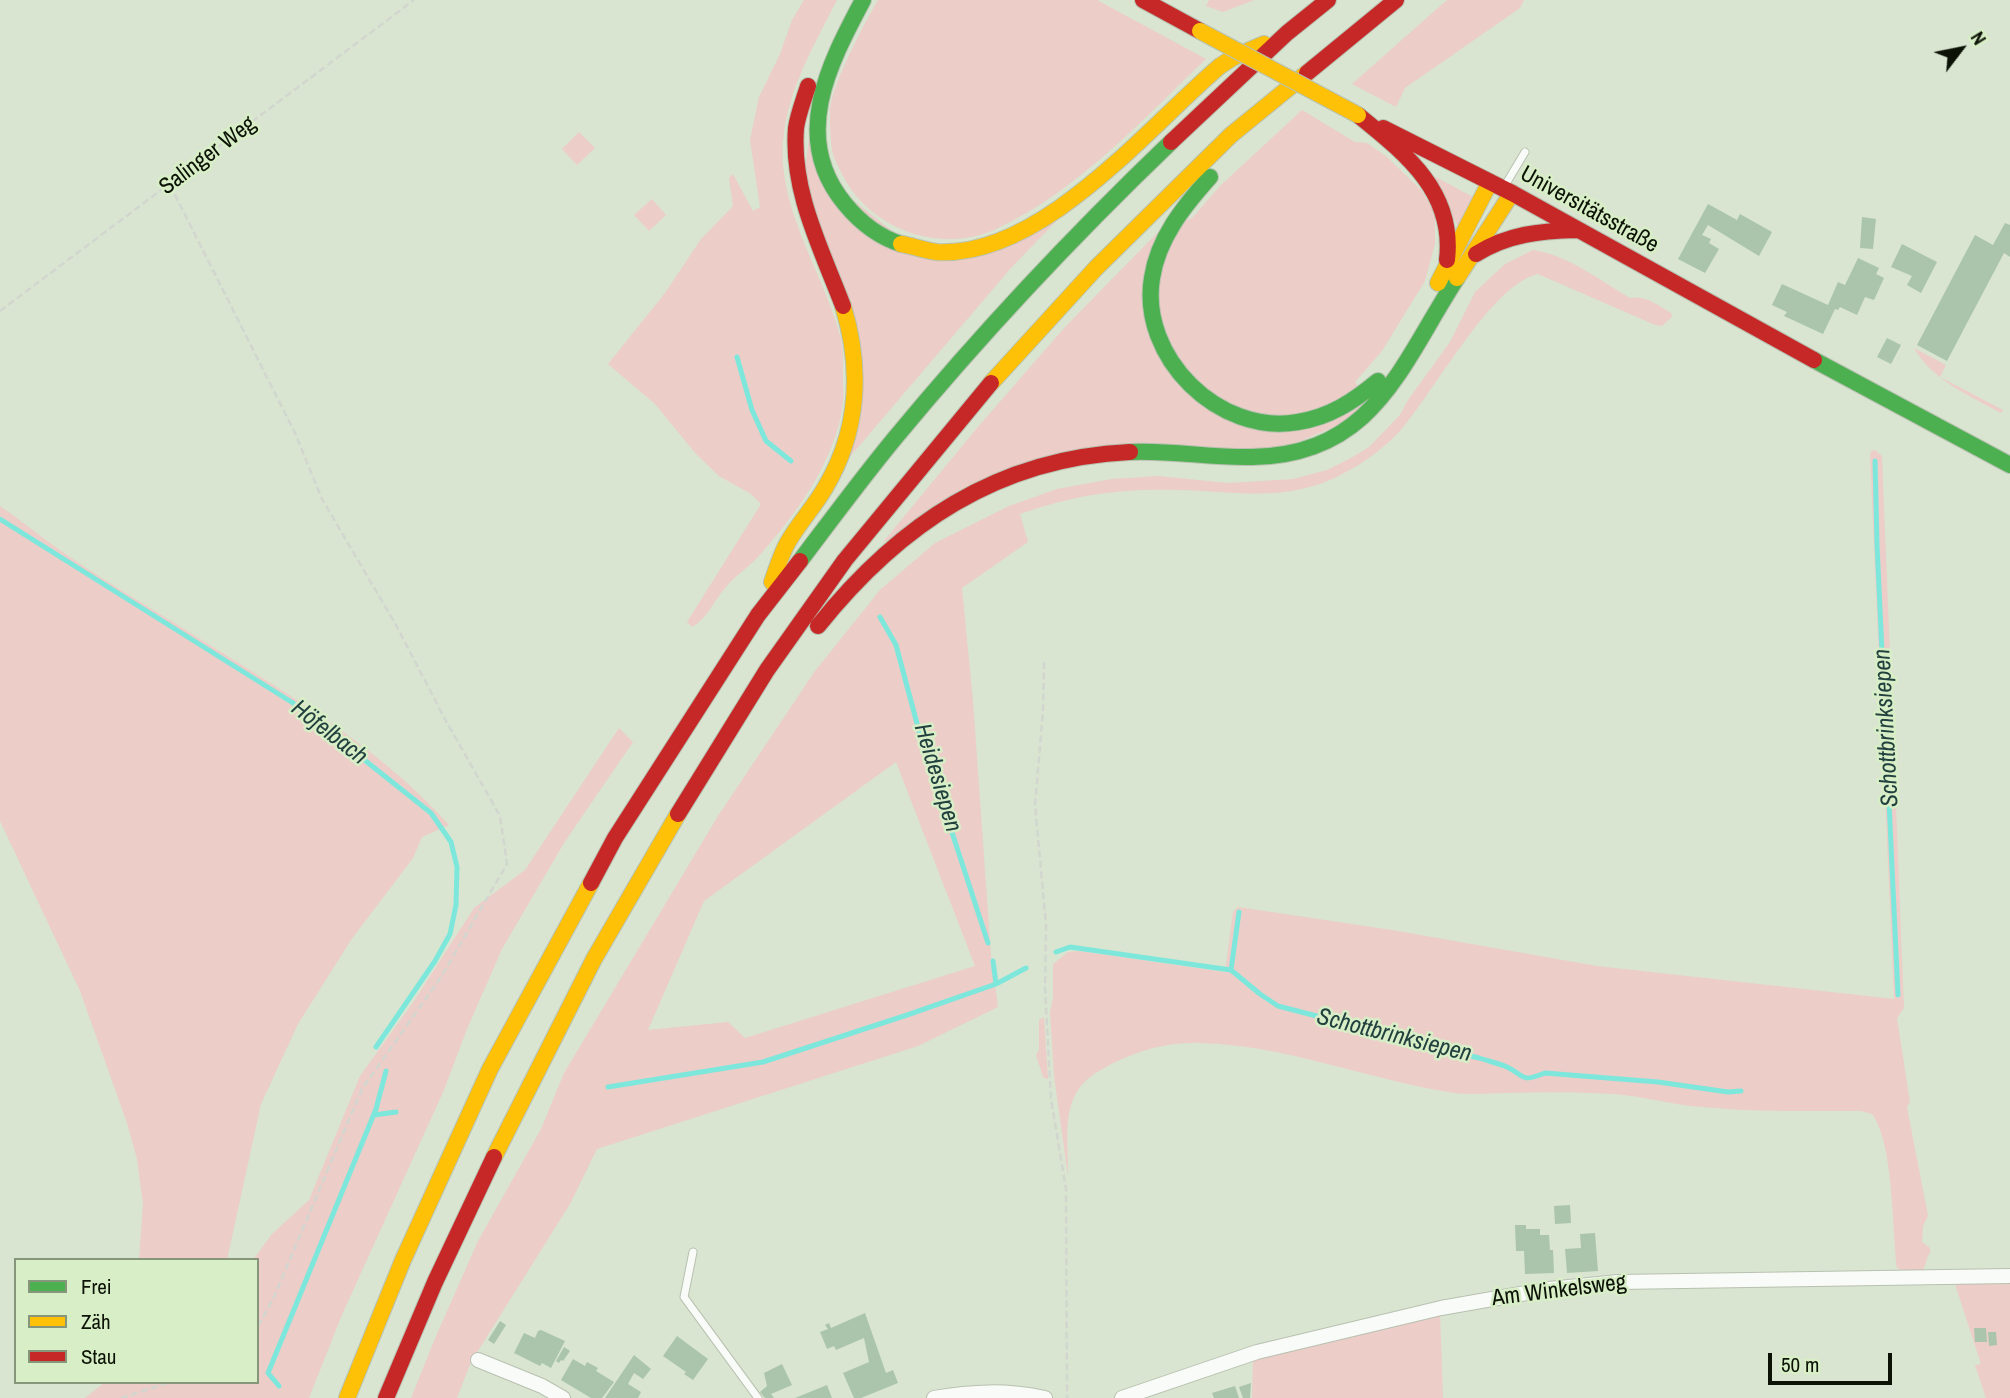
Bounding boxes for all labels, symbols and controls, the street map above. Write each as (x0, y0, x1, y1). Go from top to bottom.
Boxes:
north arrow (1926, 14, 1996, 84)
text: N (1965, 26, 1993, 50)
street label: Salinger Weg (154, 111, 262, 201)
street label: Universitätsstraße (1515, 161, 1663, 259)
water label: Schottbrinksiepen (1868, 648, 1906, 808)
water label: Höfelbach (285, 694, 373, 772)
water label: Heidesiepen (907, 720, 967, 836)
water label: Schottbrinksiepen (1314, 1003, 1474, 1069)
legend (14, 1258, 259, 1384)
street label: Am Winkelsweg (1490, 1269, 1628, 1313)
text: Frei (81, 1272, 112, 1301)
text: Zäh (81, 1307, 111, 1336)
scale bar (1772, 1338, 1896, 1382)
text: Stau (81, 1342, 116, 1371)
text: 50 m (1781, 1350, 1819, 1379)

